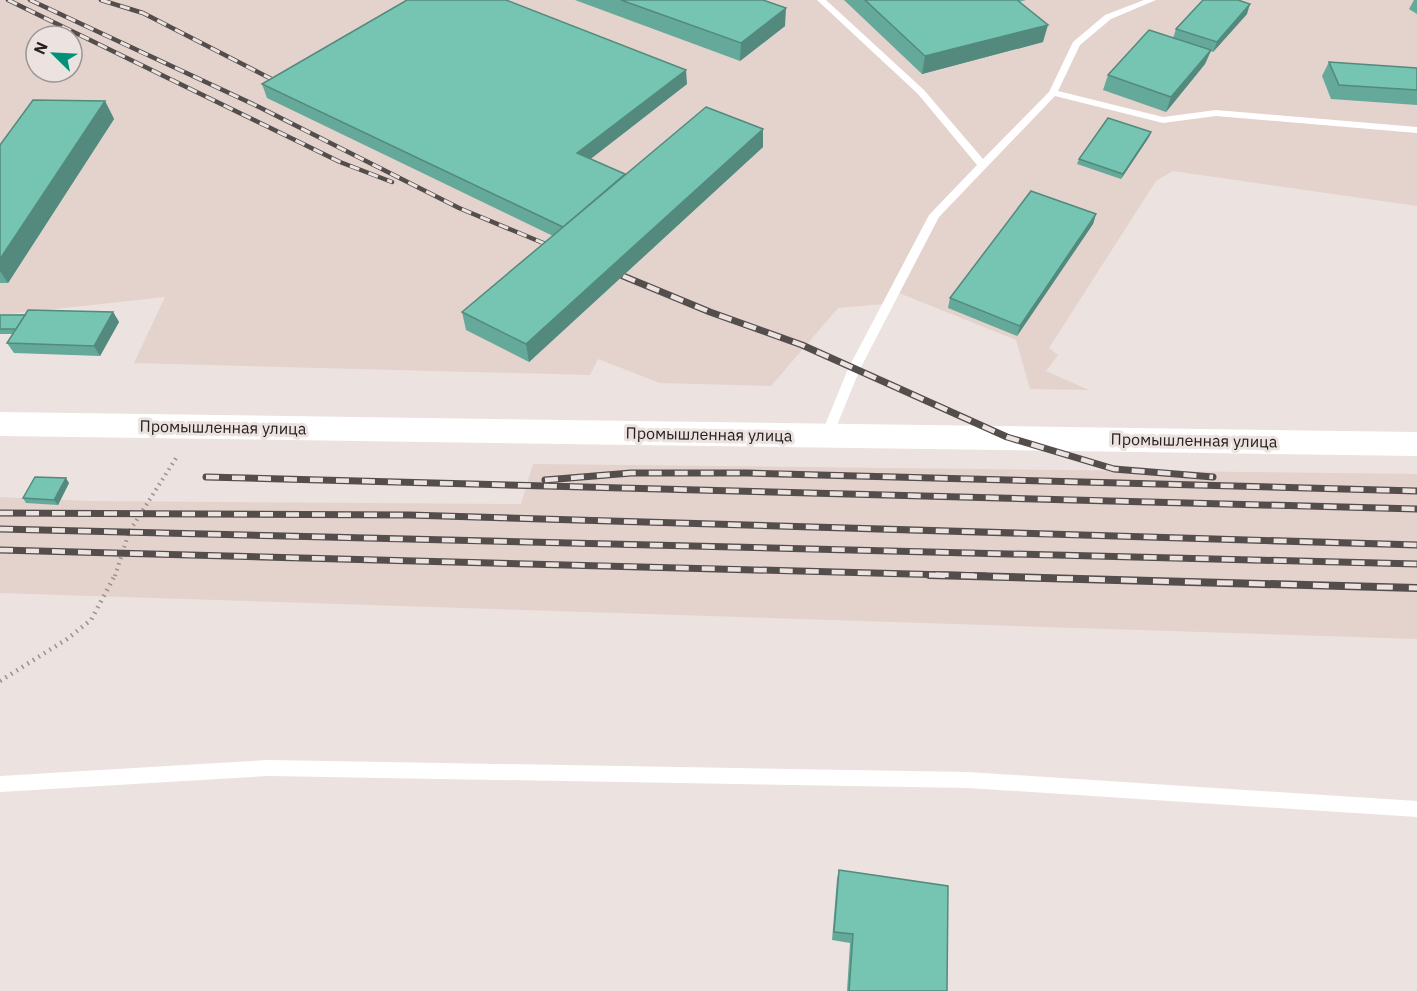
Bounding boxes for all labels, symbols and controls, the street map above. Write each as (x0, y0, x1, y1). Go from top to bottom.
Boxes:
north arrow (24, 24, 84, 84)
text: N (29, 39, 52, 57)
street label: Промышленная улица (140, 416, 307, 438)
street label: Промышленная улица (626, 423, 793, 445)
street label: Промышленная улица (1111, 429, 1278, 451)

